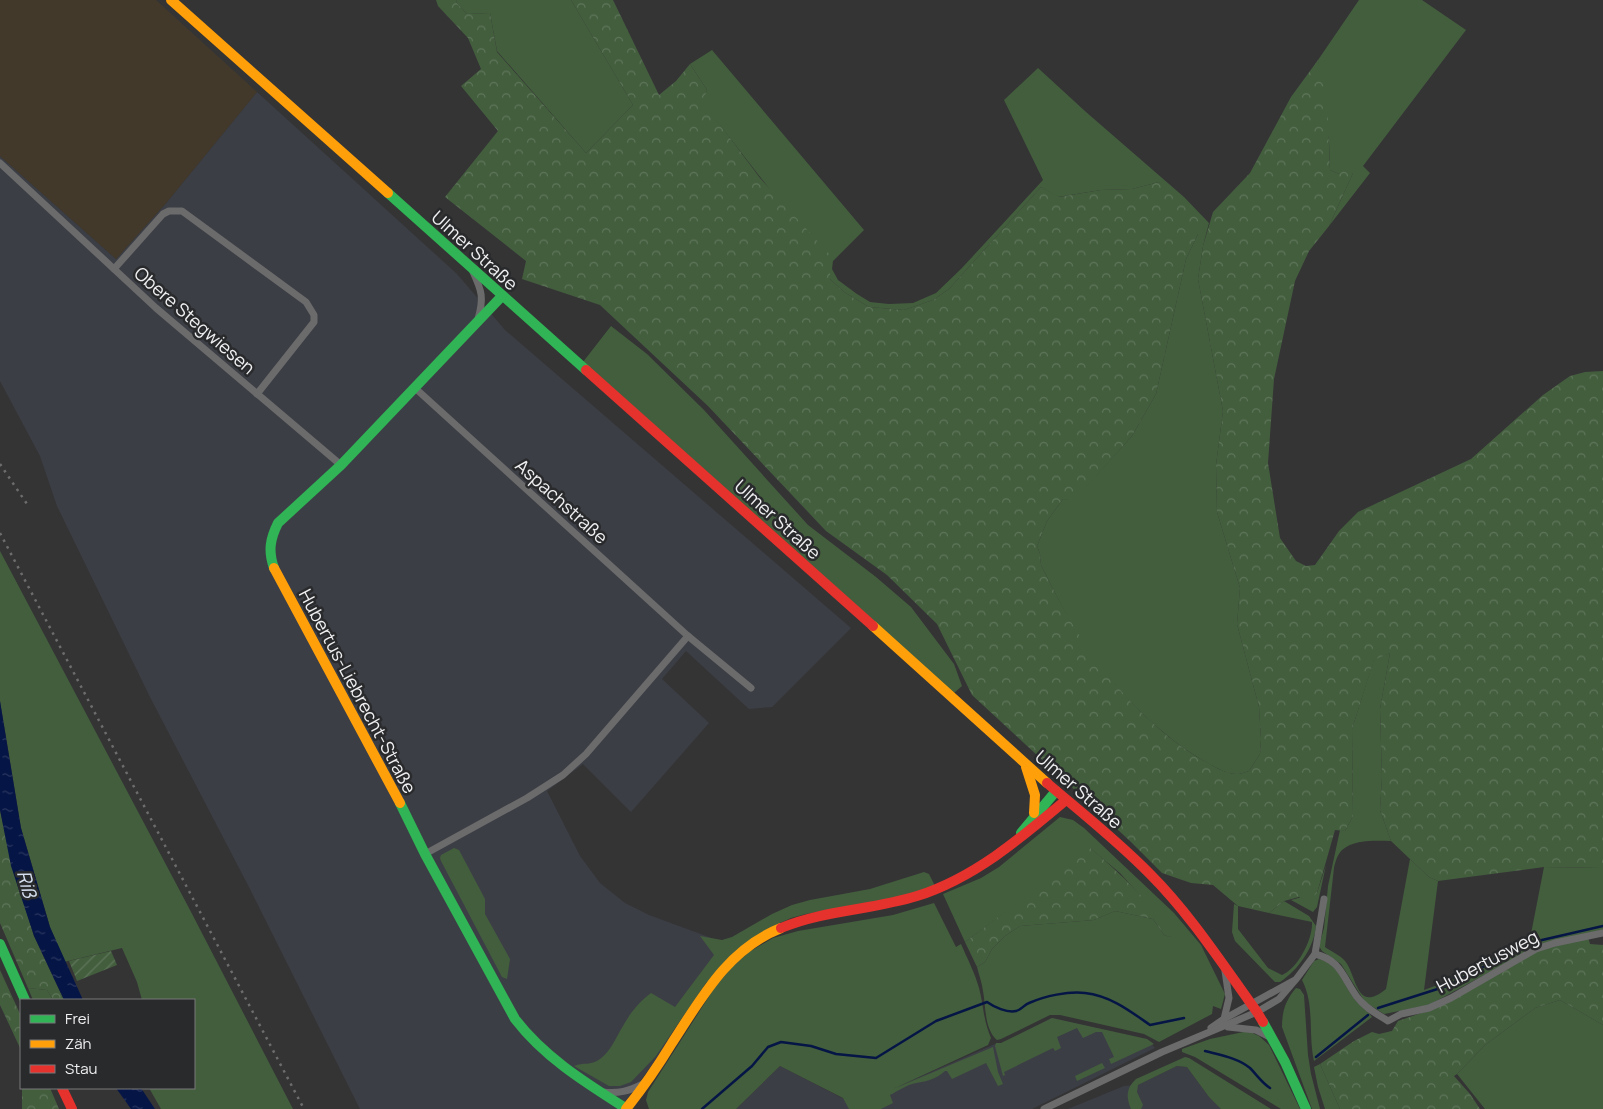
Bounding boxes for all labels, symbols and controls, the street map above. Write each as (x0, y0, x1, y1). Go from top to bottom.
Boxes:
street label: Ulmer Straße (427, 205, 523, 295)
street label: Obere Stegwiesen (130, 261, 260, 379)
street label: Aspachstraße (511, 453, 613, 549)
street label: Ulmer Straße (730, 474, 826, 564)
street label: Hubertus-Liebrecht-Straße (294, 585, 422, 797)
street label: Ulmer Straße (1030, 744, 1128, 834)
water label: Riß (11, 867, 43, 901)
street label: Hubertusweg (1432, 924, 1542, 998)
legend (20, 999, 195, 1089)
text: Frei (65, 1008, 90, 1029)
text: Zäh (65, 1033, 92, 1054)
text: Stau (65, 1058, 98, 1079)

